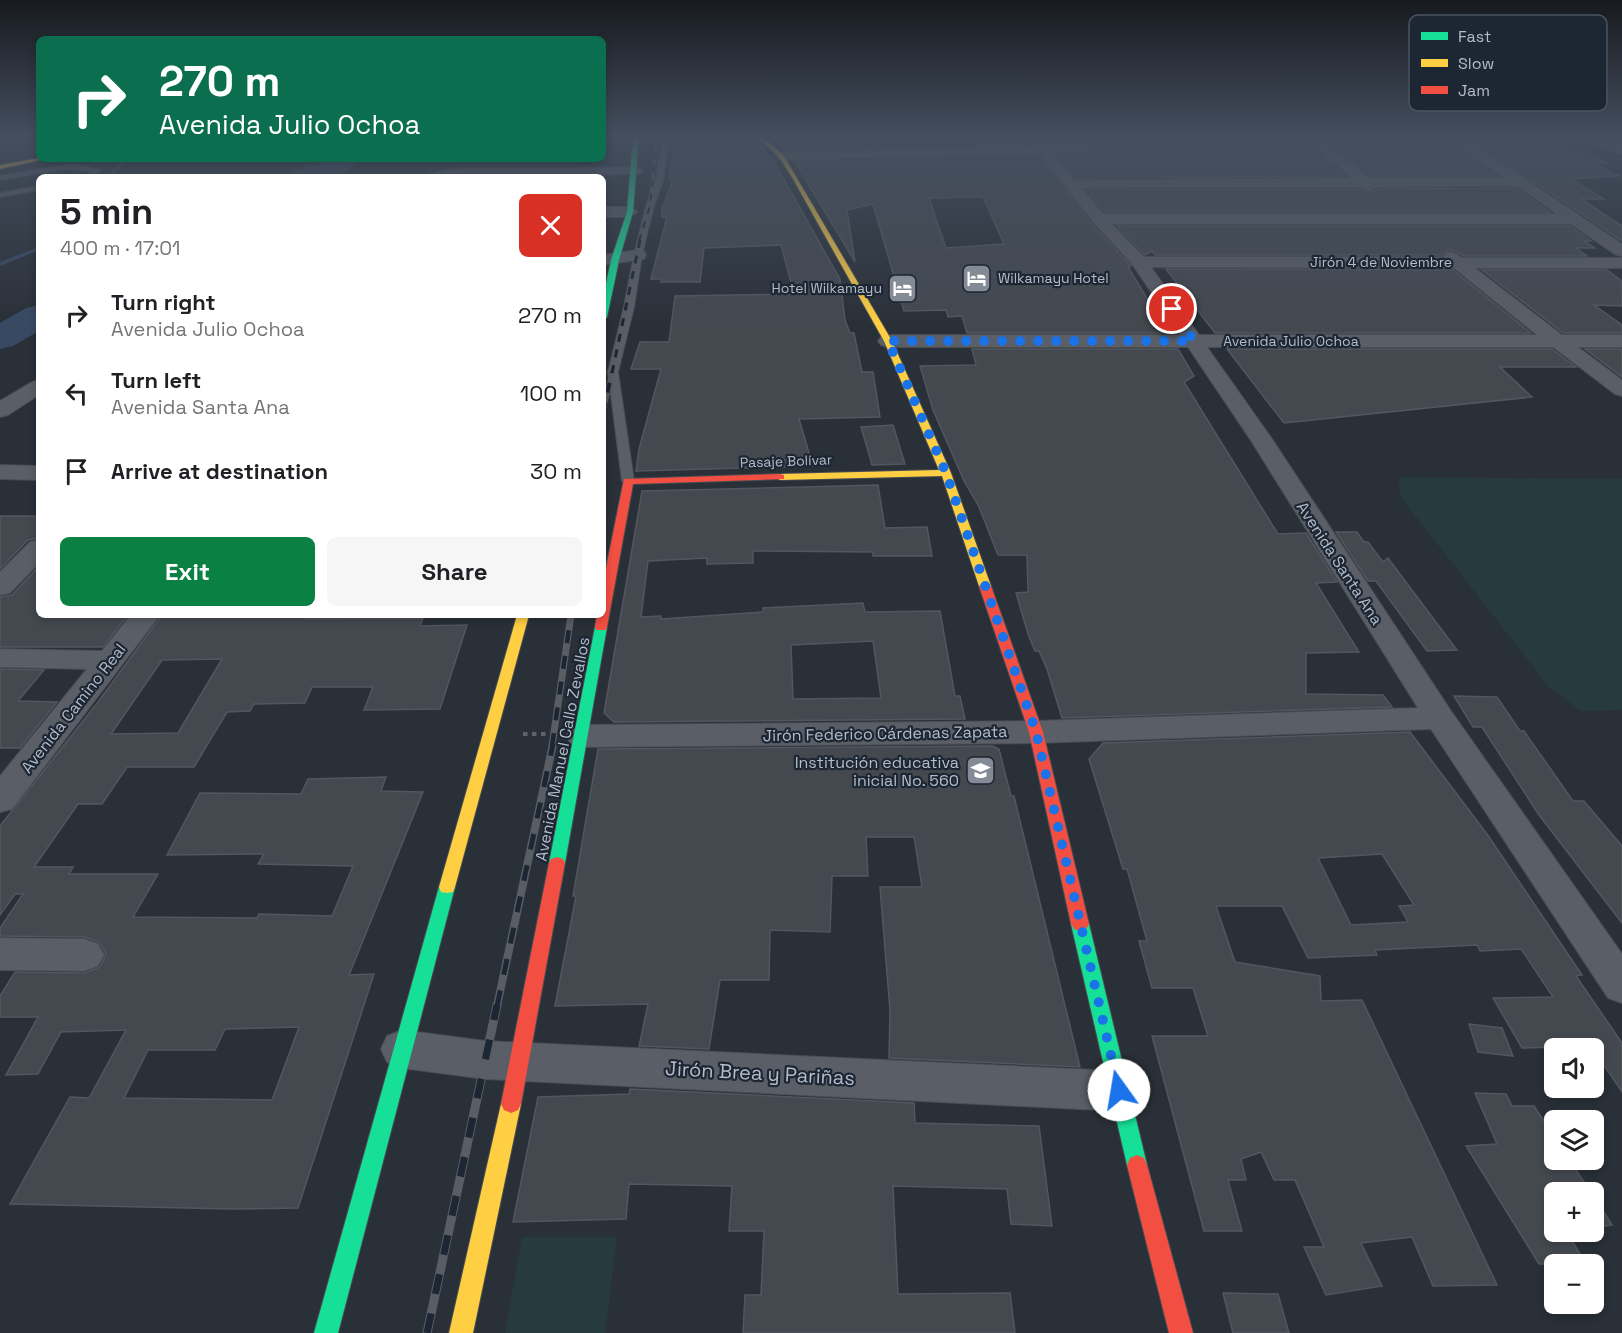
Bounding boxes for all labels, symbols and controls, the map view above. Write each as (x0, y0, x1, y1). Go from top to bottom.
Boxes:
legend (1409, 15, 1607, 111)
text: Fast (1458, 26, 1491, 47)
text: Slow (1458, 53, 1494, 74)
text: 270 m (159, 55, 280, 108)
icon: right (60, 60, 138, 138)
text: Jam (1458, 80, 1490, 101)
text: Avenida Julio Ochoa (159, 107, 420, 142)
text: 5 min (60, 189, 153, 235)
button: close (519, 194, 582, 257)
text: 400 m · 17:01 (60, 235, 180, 261)
street label: Jirón 4 de Noviembre (1310, 253, 1452, 271)
hotel icon: Wilkamayu Hotel (961, 262, 993, 294)
place label: Wilkamayu Hotel (998, 269, 1109, 287)
hotel icon: Hotel Wilkamayu (887, 272, 919, 304)
place label: Hotel Wilkamayu (771, 279, 882, 297)
pin (1146, 283, 1197, 334)
text: Turn right (111, 288, 216, 316)
icon: arrive (1155, 292, 1188, 325)
icon: right (60, 299, 93, 332)
text: 270 m (518, 301, 582, 329)
text: Avenida Julio Ochoa (111, 316, 305, 342)
street label: Avenida Julio Ochoa (1223, 332, 1359, 350)
text: Turn left (111, 366, 201, 394)
icon: left (60, 377, 93, 410)
text: 100 m (520, 379, 582, 407)
text: Avenida Santa Ana (111, 394, 290, 420)
street label: Pasaje Bolívar (740, 450, 832, 472)
icon: arrive (60, 455, 93, 488)
text: Arrive at destination (111, 457, 328, 485)
text: 30 m (530, 457, 582, 485)
street label: Avenida Santa Ana (1292, 498, 1387, 629)
button: Exit (60, 537, 315, 606)
button: Share (327, 537, 582, 606)
street label: Avenida Manuel Callo Zevallos (530, 635, 595, 863)
street label: Avenida Camino Real (16, 639, 130, 777)
street label: Jirón Federico Cárdenas Zapata (762, 721, 1008, 746)
place label: Institución educativa inicial No. 560 (795, 752, 959, 791)
school or university icon: Institución educativa inicial No. 560 (964, 755, 996, 787)
map controls (1544, 1038, 1604, 1314)
button: sound (1544, 1038, 1604, 1098)
street label: Jirón Brea y Pariñas (664, 1055, 856, 1091)
position arrow (1087, 1058, 1151, 1122)
button: layers (1544, 1110, 1604, 1170)
button: + (1544, 1182, 1604, 1242)
button: − (1544, 1254, 1604, 1314)

